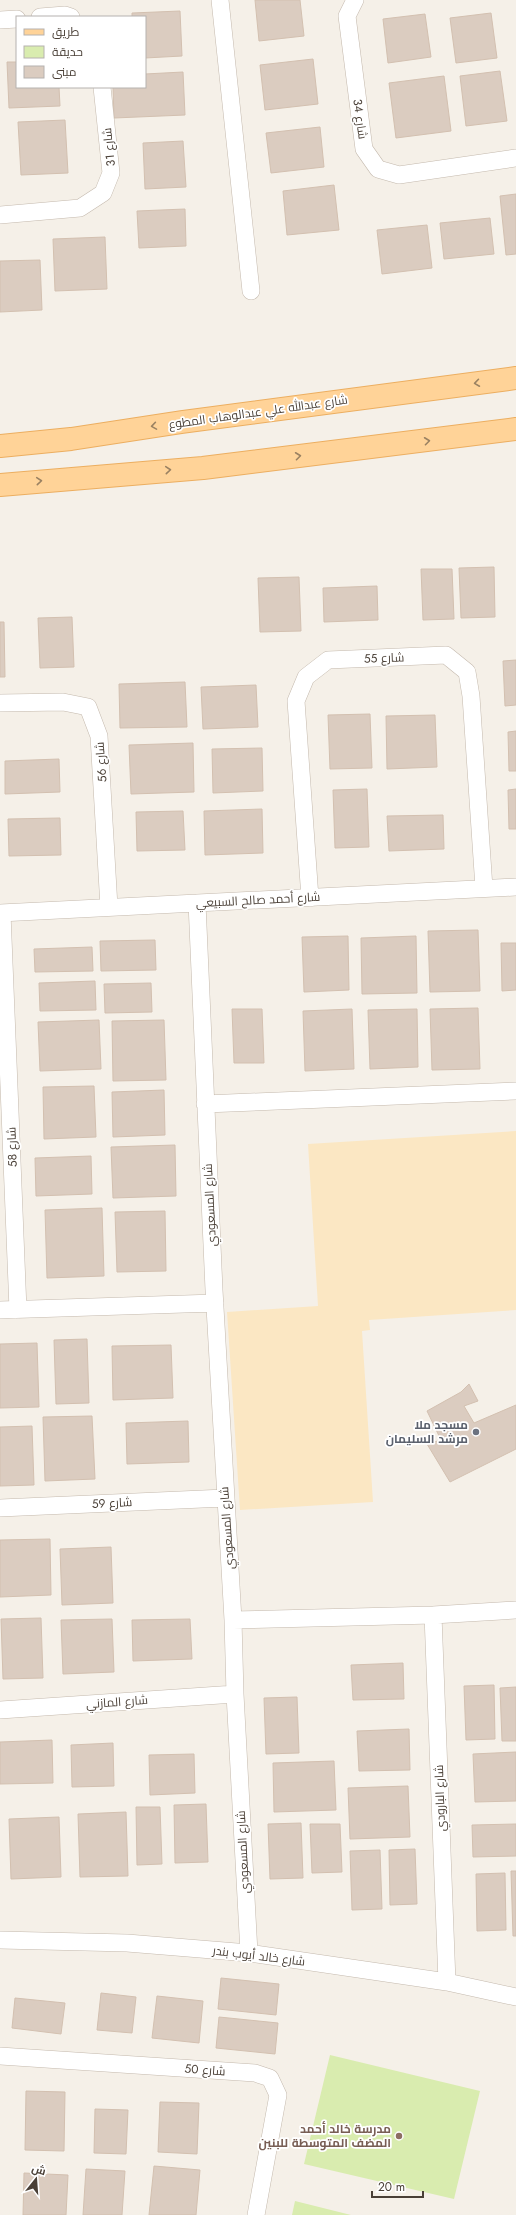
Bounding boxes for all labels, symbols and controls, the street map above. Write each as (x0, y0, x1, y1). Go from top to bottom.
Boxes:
legend (16, 16, 146, 88)
text: طريق (52, 23, 80, 41)
text: حديقة (52, 43, 83, 61)
text: مبنى (52, 63, 77, 81)
street label: شارع 34 (348, 98, 372, 140)
street label: شارع 31 (98, 127, 120, 167)
one-way arrow (474, 378, 480, 387)
street label: شارع عبدالله علي عبدالوهاب المطوع (167, 391, 349, 434)
one-way arrow (151, 421, 157, 430)
one-way arrow (424, 437, 430, 446)
one-way arrow (295, 452, 301, 461)
one-way arrow (165, 466, 171, 475)
one-way arrow (36, 477, 42, 486)
street label: شارع 55 (363, 648, 405, 668)
street label: شارع 56 (91, 741, 111, 783)
street label: شارع أحمد صالح السبيعي (195, 888, 321, 913)
street label: شارع 58 (2, 1127, 22, 1167)
street label: شارع المسعودي (199, 1163, 222, 1247)
place label: مسجد ملا مرشد السليمان (386, 1416, 468, 1448)
marker: مسجد ملا مرشد السليمان (471, 1427, 481, 1437)
street label: شارع المسعودي (215, 1486, 240, 1570)
street label: شارع 59 (91, 1493, 133, 1513)
street label: شارع المازني (85, 1691, 149, 1714)
street label: شارع البارودي (430, 1764, 451, 1832)
street label: شارع المسعودي (232, 1810, 255, 1894)
street label: شارع خالد أيوب بندر (211, 1941, 306, 1971)
street label: شارع 50 (184, 2060, 226, 2080)
place label: مدرسة خالد أحمد المضف المتوسطة للبنين (259, 2120, 391, 2152)
marker: مدرسة خالد أحمد المضف المتوسطة للبنين (394, 2131, 404, 2141)
north arrow (16, 2159, 56, 2199)
text: ش (30, 2160, 48, 2179)
scale bar (372, 2173, 423, 2199)
text: 20 m (378, 2178, 405, 2196)

